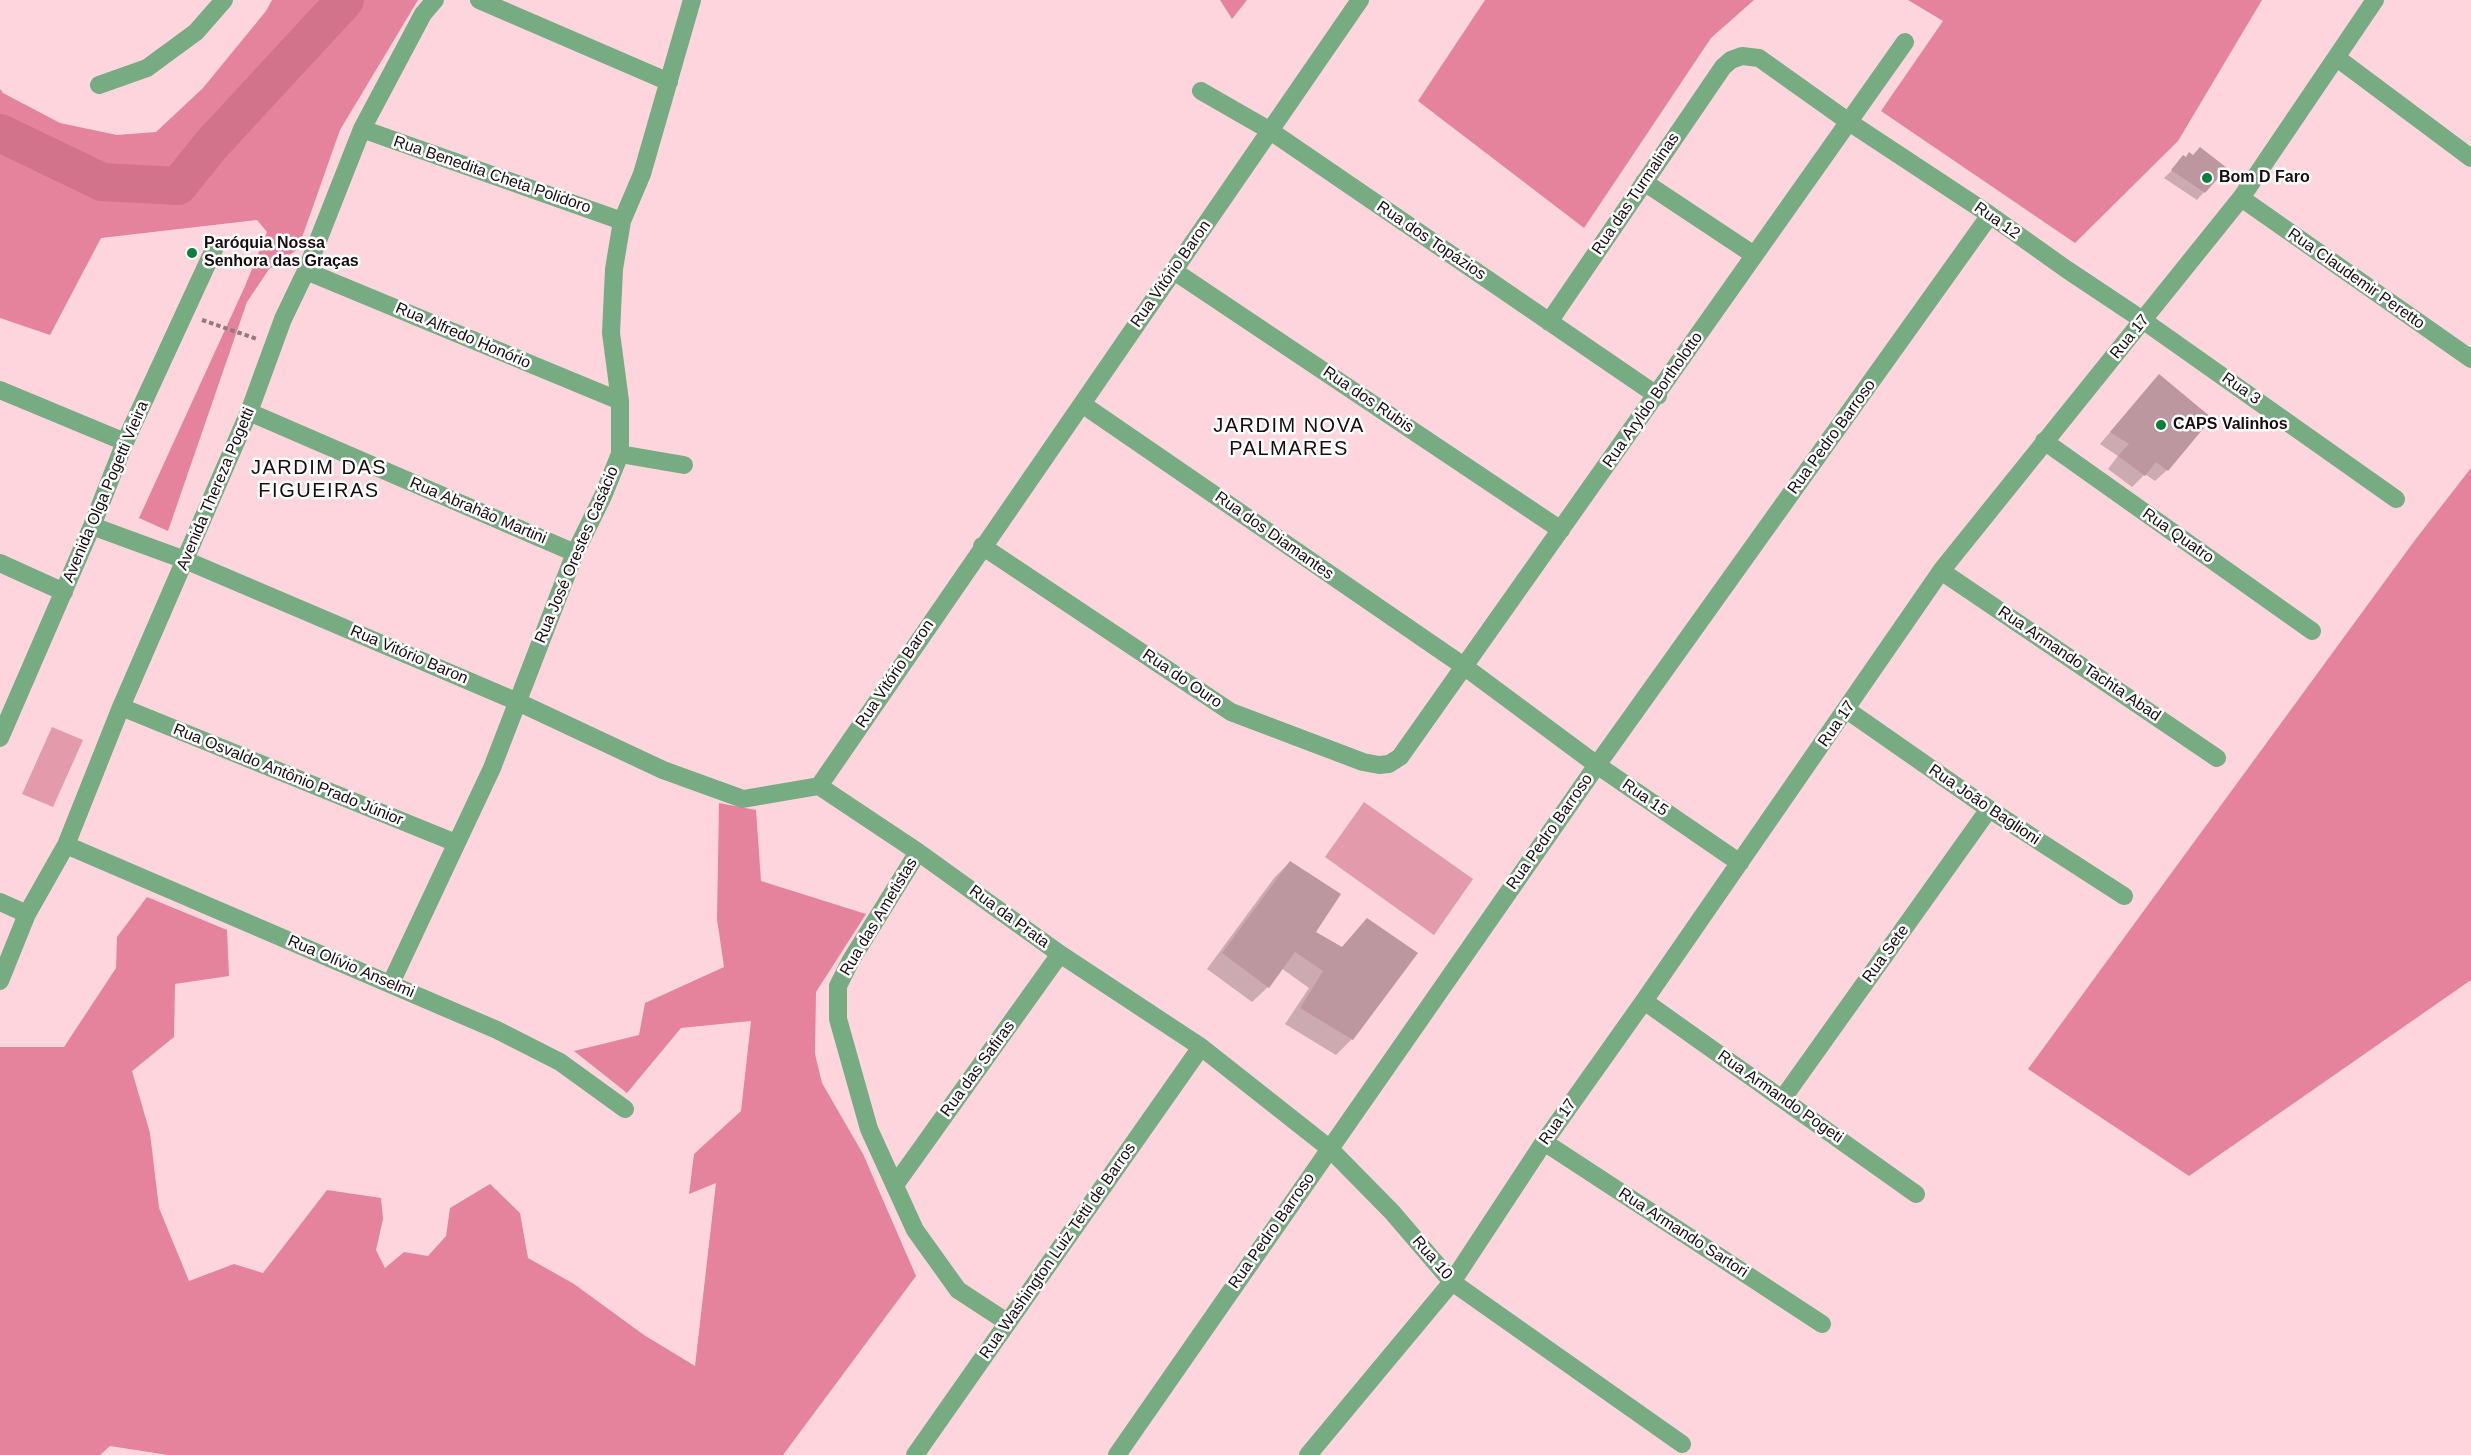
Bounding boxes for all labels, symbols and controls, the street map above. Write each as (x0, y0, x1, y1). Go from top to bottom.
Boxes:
street label: Rua das Turmalinas (1588, 130, 1684, 258)
street label: Rua Benedita Cheta Polidoro (391, 132, 593, 218)
place label: Bom D Faro (2219, 168, 2310, 188)
marker: Bom D Faro (2200, 171, 2214, 185)
street label: Rua dos Topázios (1373, 197, 1489, 285)
street label: Rua 12 (1970, 198, 2024, 244)
street label: Rua Vitório Baron (1127, 217, 1215, 331)
street label: Rua Claudemir Peretto (2284, 224, 2428, 334)
place label: Paróquia Nossa Senhora das Graças (204, 234, 359, 272)
marker: Paróquia Nossa Senhora das Graças (185, 246, 199, 260)
street label: Rua Alfredo Honório (393, 299, 533, 373)
street label: Rua 17 (2106, 311, 2154, 363)
street label: Rua Aryldo Bortholotto (1599, 329, 1707, 471)
street label: Rua dos Rubis (1319, 363, 1417, 437)
street label: Rua 3 (2218, 369, 2264, 409)
street label: Rua Pedro Barroso (1784, 376, 1880, 498)
street label: Avenida Olga Pogetti Vieira (59, 398, 153, 586)
street label: Avenida Thereza Pogetti (173, 405, 259, 573)
district label: JARDIM NOVA PALMARES (1213, 414, 1365, 461)
place label: CAPS Valinhos (2173, 415, 2288, 435)
marker: CAPS Valinhos (2154, 418, 2168, 432)
district label: JARDIM DAS FIGUEIRAS (251, 456, 387, 503)
street label: Rua José Orestes Casácio (531, 464, 623, 646)
street label: Rua Abrahão Martini (407, 473, 549, 549)
street label: Rua dos Diamantes (1211, 488, 1337, 584)
street label: Rua Quatro (2139, 504, 2217, 568)
street label: Rua Armando Tachta Abad (1994, 602, 2164, 726)
street label: Rua Vitório Baron (852, 616, 938, 732)
street label: Rua Vitório Baron (347, 622, 471, 688)
street label: Rua do Ouro (1139, 645, 1225, 713)
street label: Rua 17 (1814, 697, 1860, 751)
street label: Rua Osvaldo Antônio Prado Júnior (170, 720, 406, 830)
street label: Rua João Baglioni (1925, 761, 2043, 849)
street label: Rua Pedro Barroso (1503, 770, 1597, 894)
street label: Rua 15 (1618, 775, 1672, 821)
street label: Rua das Ametistas (836, 855, 922, 979)
street label: Rua da Prata (965, 882, 1053, 952)
street label: Rua Sete (1859, 921, 1913, 987)
street label: Rua Olívio Anselmi (285, 932, 417, 1002)
street label: Rua das Safiras (937, 1017, 1019, 1121)
street label: Rua Armando Pogeti (1714, 1047, 1846, 1147)
street label: Rua 17 (1535, 1095, 1581, 1149)
street label: Rua Washington Luiz Tetti de Barros (976, 1139, 1140, 1363)
street label: Rua Pedro Barroso (1225, 1169, 1319, 1293)
street label: Rua Armando Sartori (1615, 1184, 1751, 1282)
street label: Rua 10 (1408, 1232, 1456, 1284)

